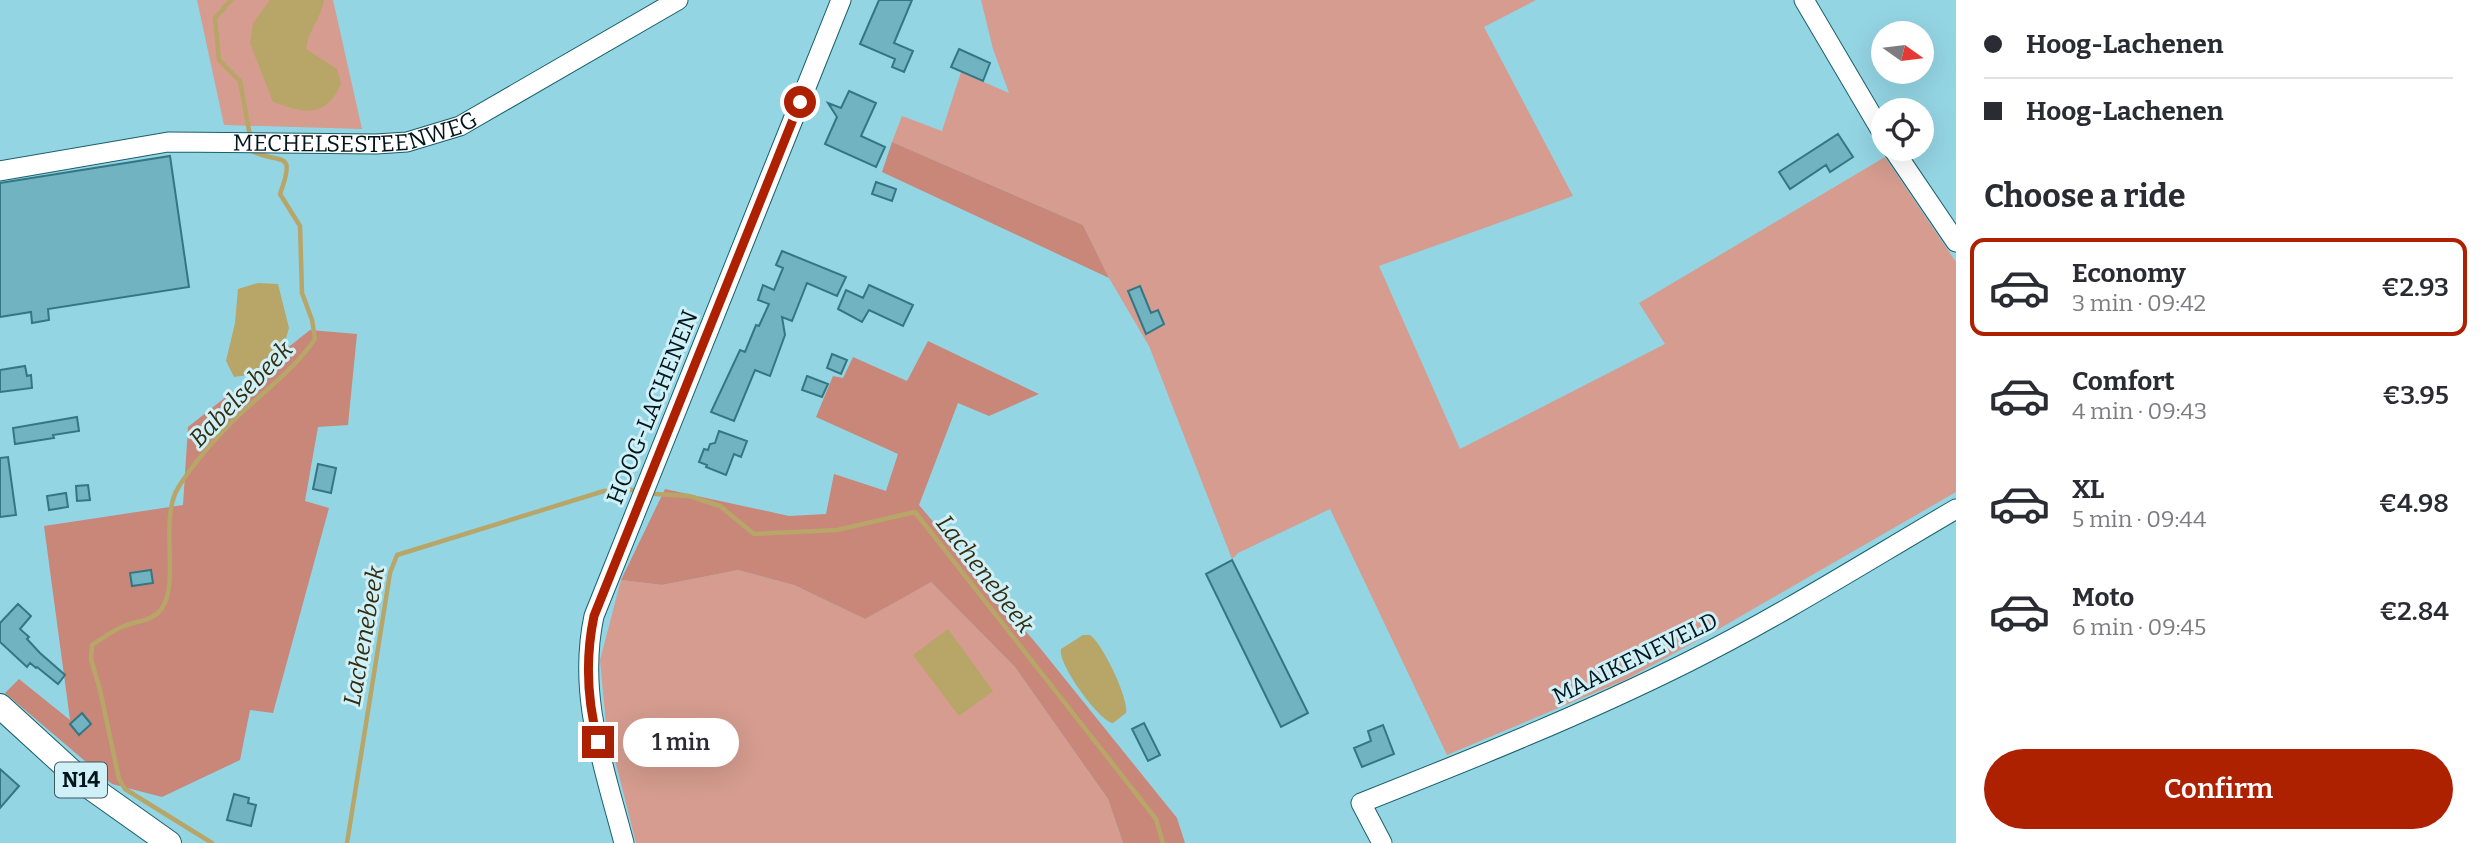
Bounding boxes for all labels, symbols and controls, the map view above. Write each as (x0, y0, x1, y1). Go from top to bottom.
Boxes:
north arrow (1871, 21, 1934, 84)
map controls (1871, 21, 1934, 161)
text: Hoog-Lachenen (2026, 29, 2223, 60)
route start (784, 86, 816, 118)
text: Hoog-Lachenen (2026, 96, 2223, 127)
button: locate (1871, 98, 1934, 161)
street label: MECHELSESTEENWEG (233, 105, 482, 158)
text: Choose a ride (1984, 177, 2185, 215)
icon: car (1988, 256, 2051, 319)
text: Economy (2072, 258, 2186, 289)
text: €2.93 (2381, 272, 2449, 303)
text: 3 min · 09:42 (2072, 289, 2206, 317)
street label: HOOG-LACHENEN (600, 306, 704, 508)
water label: Babelsebeek (184, 335, 299, 453)
icon: car (1988, 364, 2051, 427)
text: Comfort (2072, 366, 2175, 397)
text: €3.95 (2382, 380, 2449, 411)
text: 4 min · 09:43 (2072, 397, 2207, 425)
icon: car (1988, 472, 2051, 535)
text: XL (2072, 474, 2104, 505)
text: €4.98 (2379, 488, 2449, 519)
text: 5 min · 09:44 (2072, 505, 2206, 533)
water label: Lachenebeek (930, 510, 1040, 639)
water label: Lachenebeek (338, 563, 390, 708)
icon: car (1988, 580, 2051, 643)
text: Moto (2072, 582, 2134, 613)
text: €2.84 (2379, 596, 2449, 627)
street label: MAAIKENEVELD (1548, 606, 1722, 710)
text: 6 min · 09:45 (2072, 613, 2206, 641)
callout: 1 min (622, 718, 738, 766)
route end (582, 726, 614, 758)
text: 1 min (652, 728, 710, 756)
button: Confirm (1984, 749, 2453, 829)
road number: N14 (55, 762, 107, 798)

